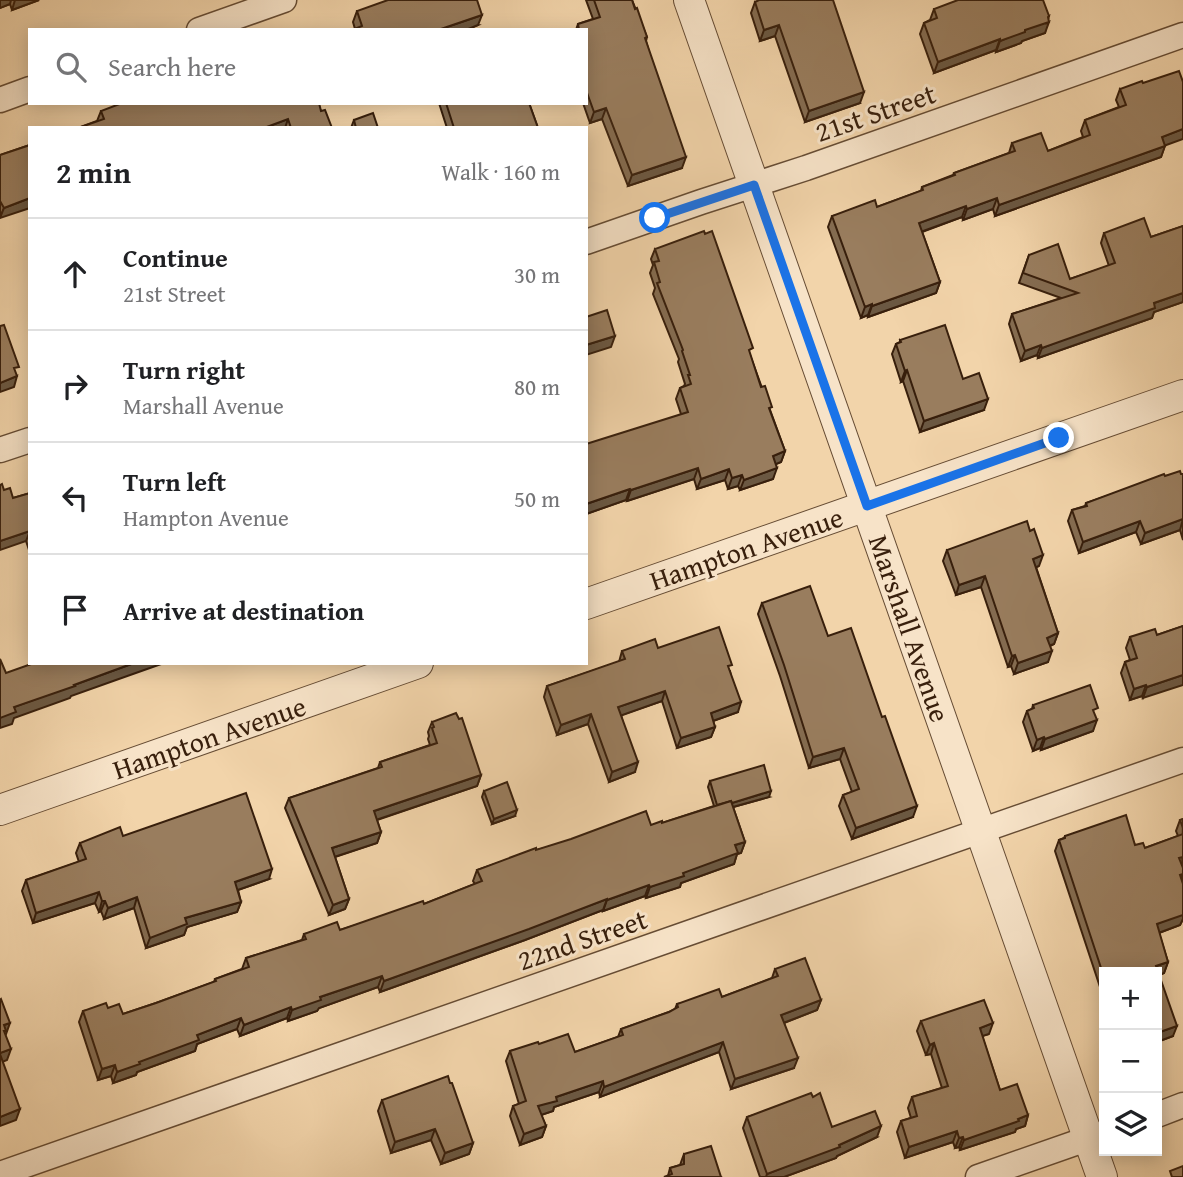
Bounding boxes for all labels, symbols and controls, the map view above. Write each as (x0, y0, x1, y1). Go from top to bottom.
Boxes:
search box (28, 28, 588, 105)
text: Search here (108, 47, 236, 86)
icon: search (52, 48, 90, 86)
street label: 21st Street (809, 72, 941, 152)
text: 2 min (56, 150, 131, 194)
text: Walk · 160 m (441, 155, 560, 188)
route start (639, 202, 670, 233)
text: Continue (123, 238, 228, 277)
icon: ahead (56, 255, 94, 293)
text: 30 m (514, 258, 560, 291)
text: 21st Street (123, 277, 226, 310)
text: Turn right (123, 350, 245, 389)
icon: right (56, 367, 94, 405)
text: 80 m (514, 370, 560, 403)
text: Marshall Avenue (123, 389, 284, 422)
route end (1043, 422, 1074, 453)
text: Turn left (123, 462, 226, 501)
icon: left (56, 479, 94, 517)
text: 50 m (514, 482, 560, 515)
street label: Hampton Avenue (644, 496, 848, 600)
text: Hampton Avenue (123, 501, 289, 534)
street label: Marshall Avenue (859, 529, 961, 727)
icon: arrive (56, 591, 94, 629)
text: Arrive at destination (123, 591, 364, 630)
street label: Hampton Avenue (107, 685, 311, 789)
street label: 22nd Street (512, 898, 652, 980)
map controls (1099, 967, 1162, 1156)
button: + (1099, 967, 1162, 1030)
button: − (1099, 1030, 1162, 1093)
button: layers (1099, 1093, 1162, 1156)

